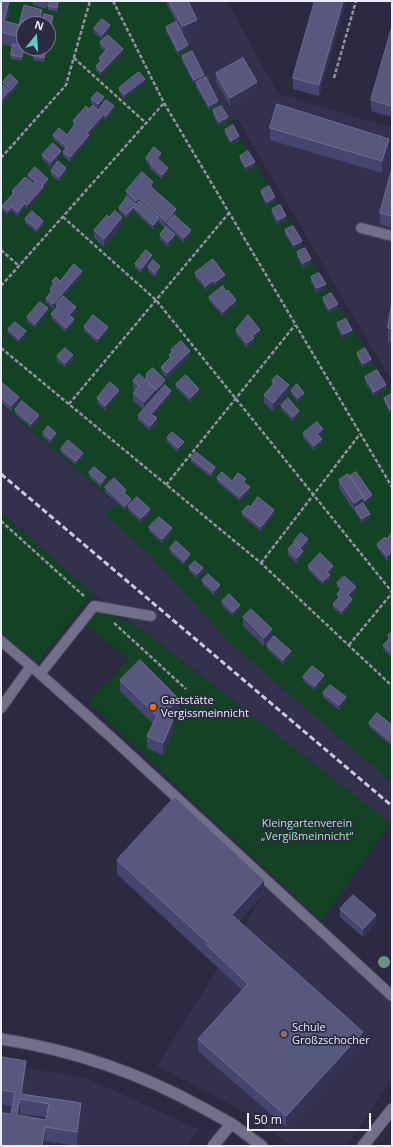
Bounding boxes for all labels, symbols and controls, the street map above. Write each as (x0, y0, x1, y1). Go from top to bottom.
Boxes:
north arrow (16, 16, 56, 56)
text: N (33, 17, 46, 33)
place label: Gaststätte Vergissmeinnicht (161, 694, 249, 720)
marker: Gaststätte Vergissmeinnicht (148, 702, 158, 712)
park label: Kleingartenverein „Vergißmeinnicht“ (261, 817, 353, 843)
place label: Schule Großzschocher (292, 1021, 370, 1047)
marker: Schule Großzschocher (279, 1029, 289, 1039)
scale bar (249, 1105, 373, 1131)
text: 50 m (254, 1111, 282, 1128)

